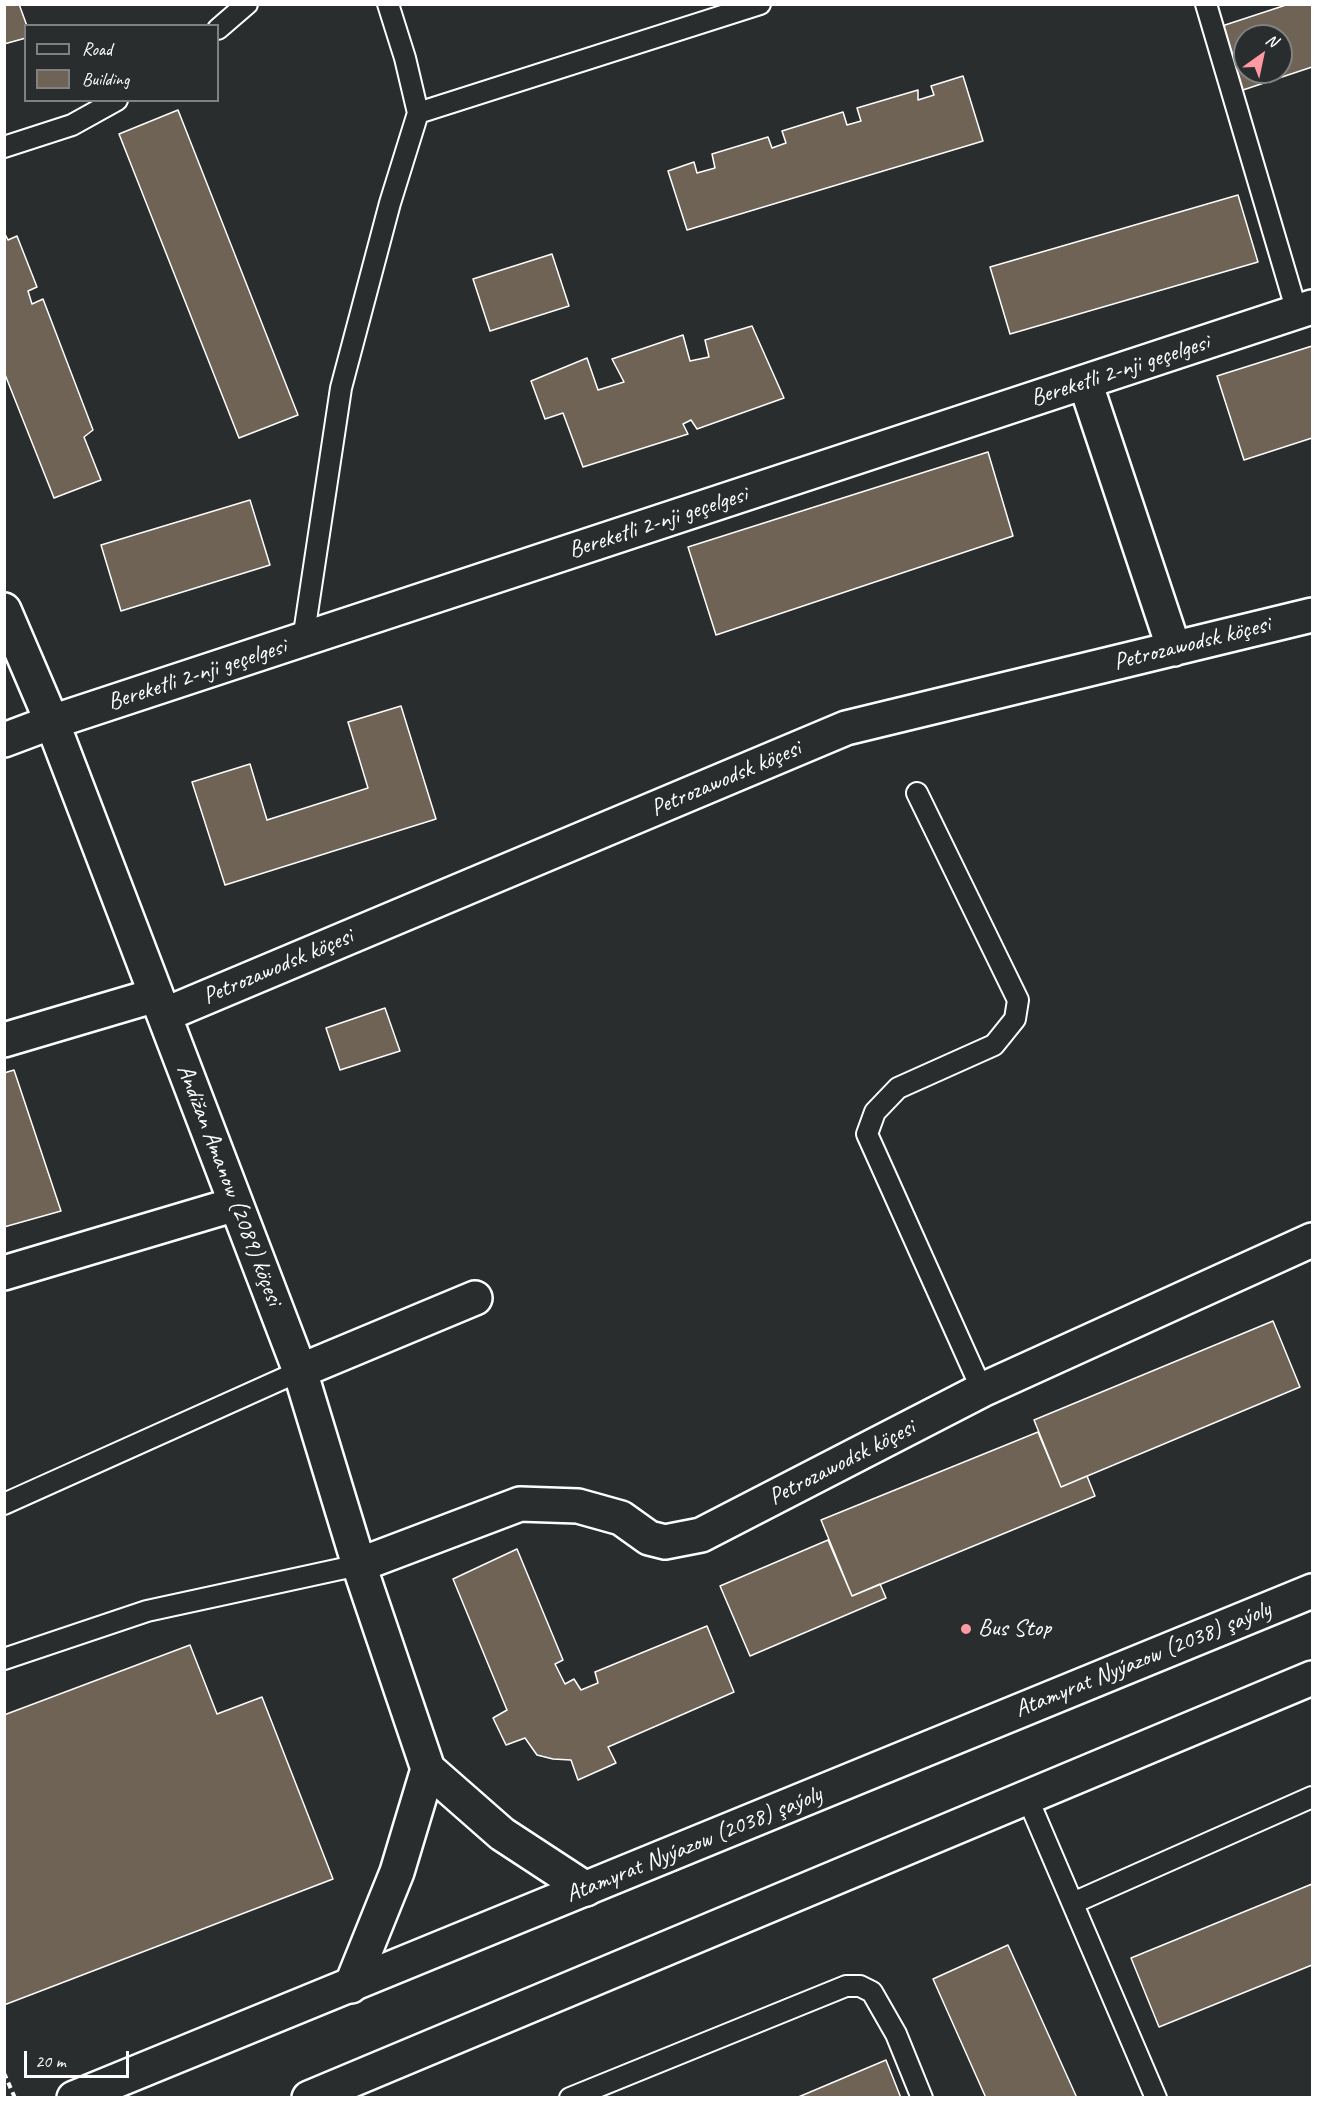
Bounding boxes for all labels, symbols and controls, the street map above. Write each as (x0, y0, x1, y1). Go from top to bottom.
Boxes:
legend (24, 24, 219, 102)
north arrow (1233, 24, 1293, 84)
text: N (1262, 29, 1281, 52)
text: Road (82, 38, 112, 60)
text: Building (82, 68, 129, 90)
street label: Bereketli 2-nji geçelgesi (1027, 329, 1213, 413)
street label: Bereketli 2-nji geçelgesi (565, 481, 751, 565)
street label: Petrozawodsk köçesi (1111, 611, 1273, 677)
street label: Bereketli 2-nji geçelgesi (104, 633, 290, 717)
street label: Petrozawodsk köçesi (647, 734, 805, 824)
street label: Petrozawodsk köçesi (199, 922, 357, 1012)
street label: Andižan Amanow (2089) köçesi (170, 1060, 288, 1310)
street label: Petrozawodsk köçesi (764, 1414, 920, 1512)
street label: Atamyrat Nyýazow (2038) şaýoly (1011, 1595, 1275, 1725)
place label: Bus Stop (978, 1615, 1051, 1643)
marker: Bus Stop (959, 1622, 973, 1636)
street label: Atamyrat Nyýazow (2038) şaýoly (562, 1780, 826, 1910)
scale bar (27, 2039, 132, 2077)
text: 20 m (35, 2050, 66, 2072)

